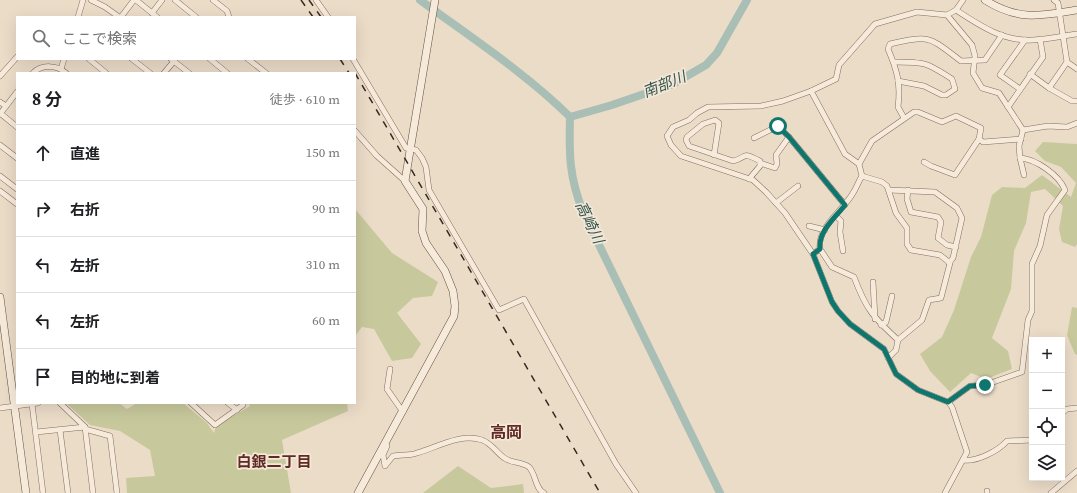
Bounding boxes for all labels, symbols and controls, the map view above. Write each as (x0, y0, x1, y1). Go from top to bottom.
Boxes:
search box (16, 16, 356, 60)
icon: search (30, 27, 52, 49)
text: ここで検索 (62, 28, 137, 49)
water label: 南部川 (639, 65, 691, 102)
text: 8 分 (32, 87, 62, 111)
text: 徒歩 · 610 m (270, 91, 340, 108)
route start (769, 117, 787, 135)
icon: ahead (32, 142, 54, 164)
text: 直進 (70, 143, 100, 164)
text: 150 m (306, 144, 340, 161)
water label: 高崎川 (571, 197, 610, 249)
icon: right (32, 198, 54, 220)
text: 右折 (70, 199, 100, 220)
text: 90 m (312, 200, 340, 217)
icon: left (32, 254, 54, 276)
text: 左折 (70, 255, 100, 276)
text: 310 m (306, 256, 340, 273)
icon: left (32, 310, 54, 332)
text: 左折 (70, 311, 100, 332)
text: 60 m (312, 312, 340, 329)
map controls (1029, 337, 1065, 481)
button: + (1029, 337, 1065, 373)
icon: arrive (32, 366, 54, 388)
text: 目的地に到着 (70, 367, 160, 388)
button: − (1029, 373, 1065, 409)
route end (976, 376, 994, 394)
button: locate (1029, 409, 1065, 445)
district label: 高岡 (490, 421, 522, 443)
button: layers (1029, 445, 1065, 481)
district label: 白銀二丁目 (236, 451, 312, 472)

